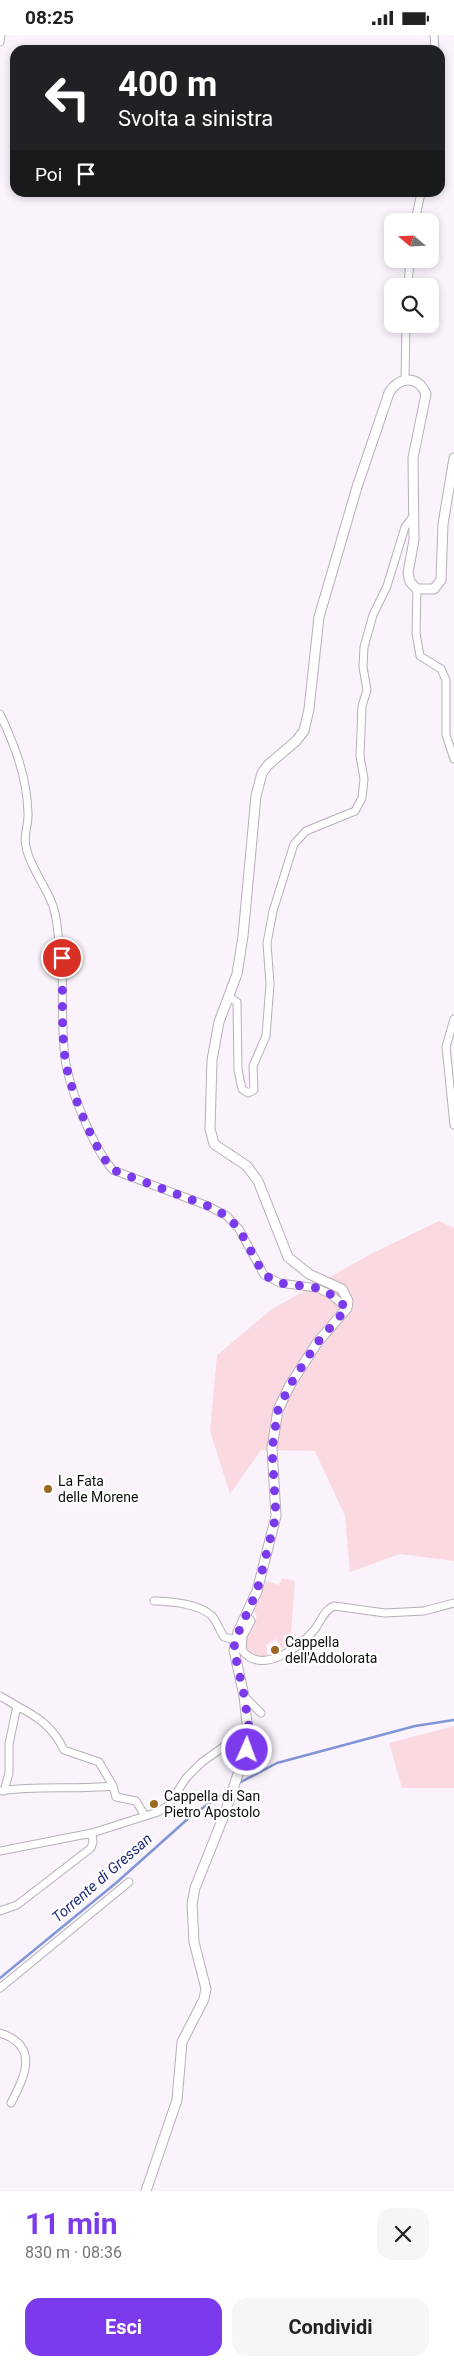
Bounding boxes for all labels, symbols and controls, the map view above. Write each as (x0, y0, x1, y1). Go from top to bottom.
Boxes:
text: 08:25 (25, 6, 74, 29)
text: 400 m (118, 64, 217, 105)
icon: left (35, 65, 100, 130)
text: Svolta a sinistra (118, 106, 273, 131)
icon: arrive (72, 160, 100, 188)
text: Poi (35, 163, 62, 186)
north arrow (384, 213, 439, 267)
map controls (384, 213, 439, 333)
button: search (384, 278, 439, 333)
pin (41, 937, 83, 979)
icon: arrive (48, 944, 76, 972)
place label: La Fata delle Morene (58, 1473, 138, 1505)
marker: La Fata delle Morene (42, 1483, 54, 1495)
place label: Cappella dell'Addolorata (285, 1634, 377, 1666)
marker: Cappella dell'Addolorata (269, 1644, 281, 1656)
position arrow (220, 1723, 272, 1775)
place label: Cappella di San Pietro Apostolo (164, 1788, 260, 1820)
marker: Cappella di San Pietro Apostolo (148, 1798, 160, 1810)
water label: Torrente di Gressan (48, 1830, 156, 1926)
text: 11 min (25, 2206, 118, 2241)
button: close (377, 2208, 429, 2260)
text: 830 m · 08:36 (25, 2243, 122, 2262)
button: Esci (25, 2298, 222, 2356)
button: Condividi (232, 2298, 429, 2356)

